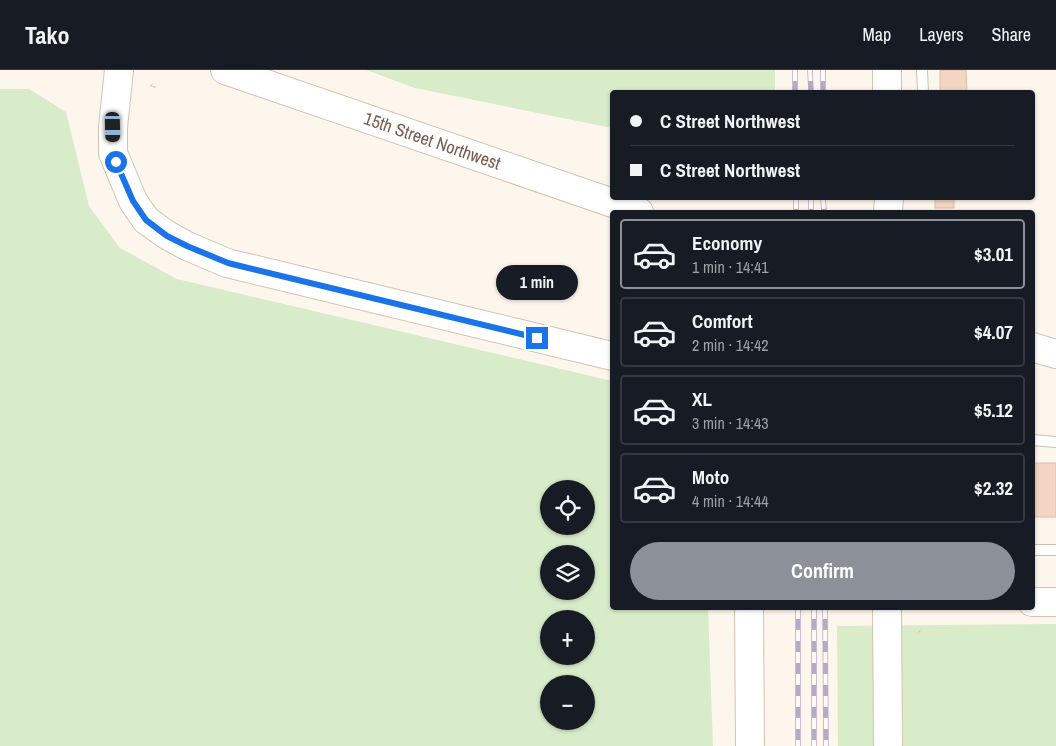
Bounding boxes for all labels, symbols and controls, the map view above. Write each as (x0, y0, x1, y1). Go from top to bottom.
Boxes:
text: Tako (25, 19, 70, 51)
text: Map (863, 22, 891, 47)
text: Layers (919, 22, 964, 47)
text: Share (992, 22, 1031, 47)
street label: 15th Street Northwest (361, 106, 504, 176)
text: C Street Northwest (660, 108, 800, 134)
car (105, 112, 120, 142)
route start (105, 151, 127, 173)
text: C Street Northwest (660, 157, 800, 183)
text: Economy (692, 230, 762, 256)
icon: car (632, 232, 677, 277)
text: $3.01 (974, 241, 1013, 267)
text: 1 min · 14:41 (692, 256, 769, 278)
callout: 1 min (496, 266, 578, 300)
text: 1 min (520, 271, 554, 293)
text: Comfort (692, 308, 753, 334)
icon: car (632, 310, 677, 355)
text: $4.07 (974, 319, 1013, 345)
route end (526, 327, 548, 349)
text: 2 min · 14:42 (692, 334, 769, 356)
text: XL (692, 386, 712, 412)
icon: car (632, 388, 677, 433)
text: $5.12 (974, 397, 1013, 423)
text: 3 min · 14:43 (692, 412, 769, 434)
text: Moto (692, 464, 729, 490)
icon: car (632, 466, 677, 511)
text: $2.32 (974, 475, 1013, 501)
map controls (540, 480, 595, 730)
button: locate (540, 480, 595, 535)
text: 4 min · 14:44 (692, 490, 769, 512)
button: Confirm (630, 542, 1015, 600)
button: layers (540, 545, 595, 600)
button: + (540, 610, 595, 665)
button: − (540, 675, 595, 730)

